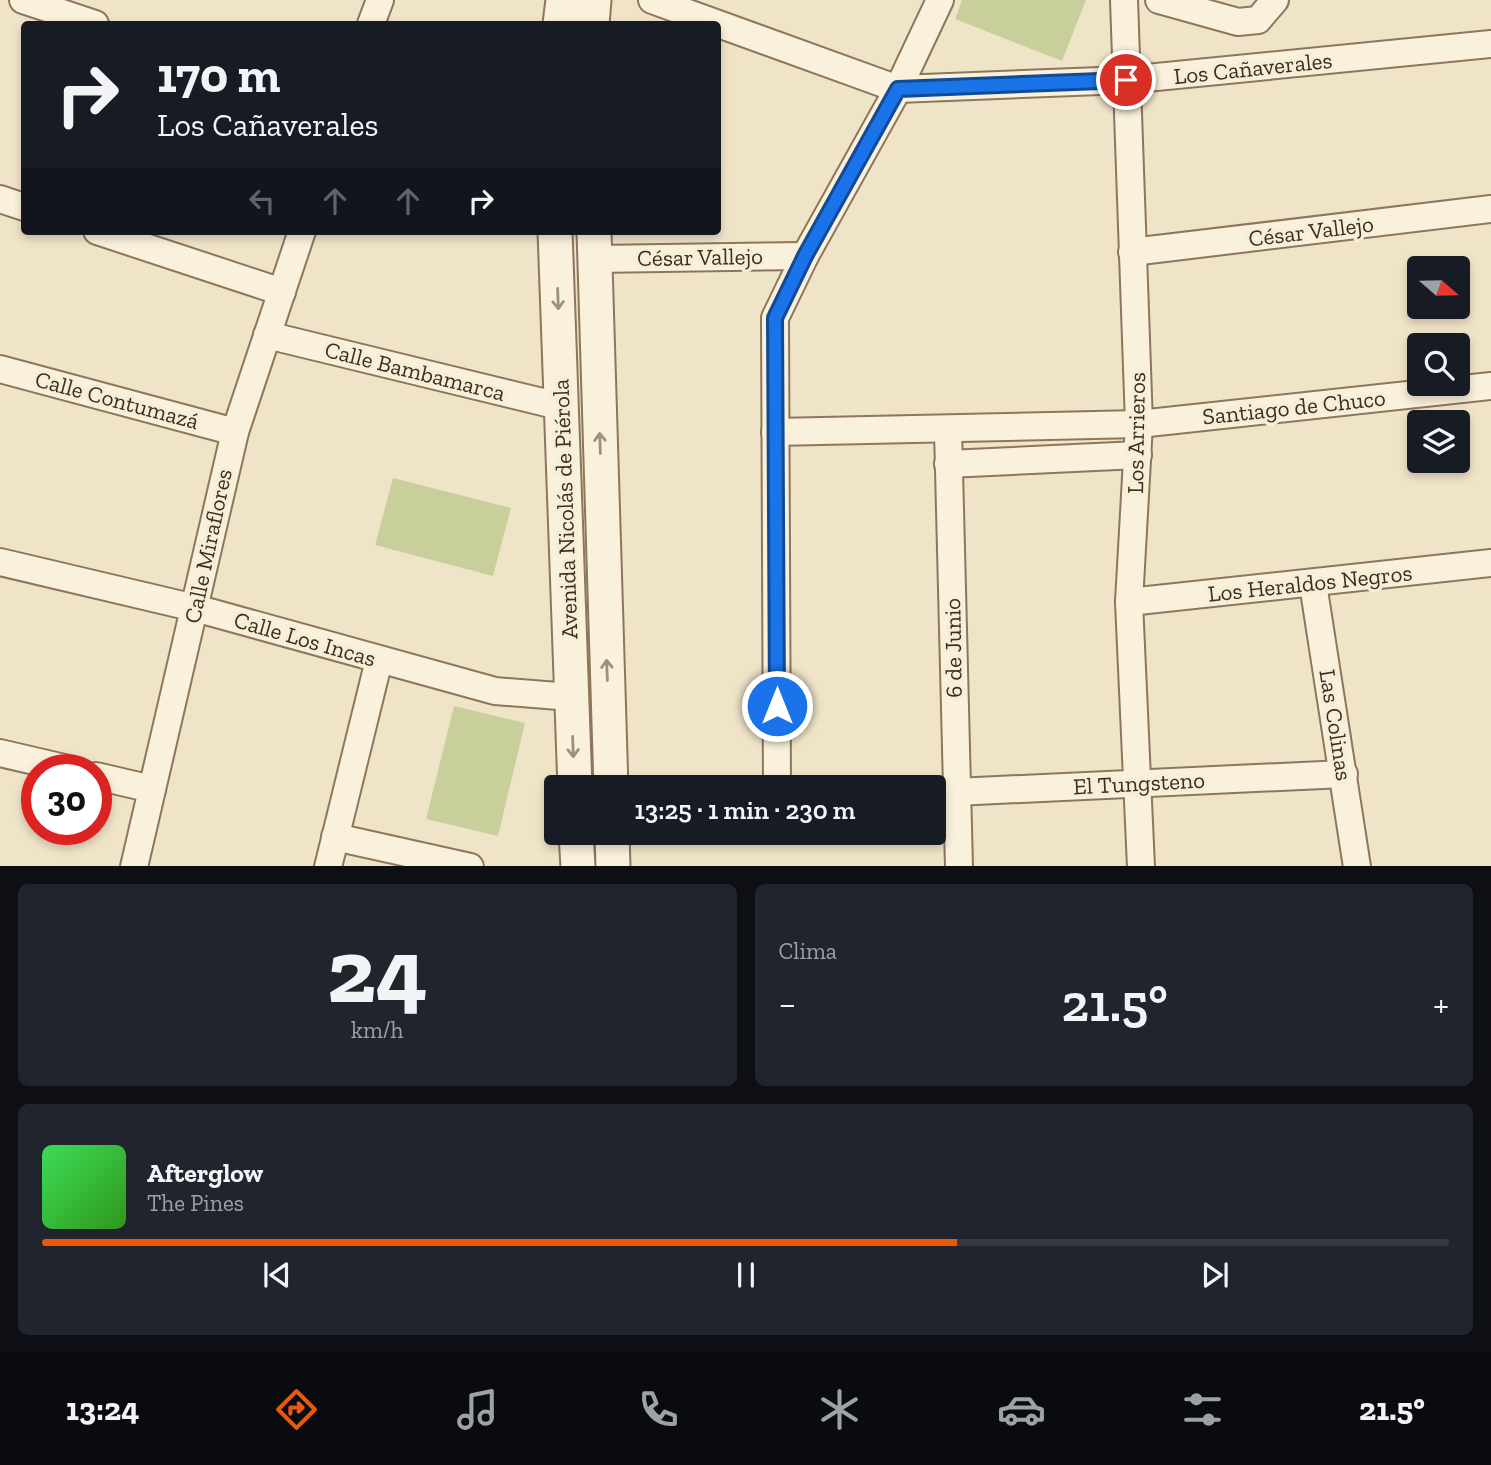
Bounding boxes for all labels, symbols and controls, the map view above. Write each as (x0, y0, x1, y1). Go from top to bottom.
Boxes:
text: 170 m (157, 46, 280, 105)
street label: Los Cañaverales (1172, 46, 1334, 90)
icon: right (42, 49, 133, 140)
pin (1096, 50, 1156, 110)
icon: arrive (1107, 61, 1145, 99)
text: Los Cañaverales (157, 106, 379, 144)
icon: left (243, 182, 281, 220)
icon: ahead (316, 182, 354, 220)
icon: ahead (389, 182, 427, 220)
icon: right (462, 182, 500, 220)
street label: César Vallejo (1247, 209, 1375, 253)
street label: César Vallejo (637, 242, 763, 272)
north arrow (1407, 256, 1470, 318)
map controls (1407, 256, 1470, 473)
one-way arrow (552, 287, 565, 310)
button: search (1407, 333, 1470, 396)
street label: Calle Bambamarca (322, 335, 508, 407)
street label: Calle Contumazá (32, 365, 202, 435)
street label: Los Arrieros (1121, 372, 1151, 494)
street label: Avenida Nicolás de Piérola (546, 378, 584, 640)
street label: Santiago de Chuco (1201, 383, 1387, 431)
button: layers (1407, 410, 1470, 473)
one-way arrow (594, 432, 607, 455)
street label: Calle Miraflores (178, 466, 238, 626)
street label: Los Heraldos Negros (1206, 558, 1414, 608)
street label: 6 de Junio (938, 598, 968, 698)
street label: Calle Los Incas (231, 605, 379, 673)
one-way arrow (601, 659, 614, 682)
street label: Las Colinas (1313, 667, 1359, 783)
position arrow (740, 669, 814, 743)
one-way arrow (566, 735, 579, 758)
speed limit sign: 30 (21, 754, 112, 845)
street label: El Tungsteno (1072, 766, 1206, 800)
text: 13:25 · 1 min · 230 m (634, 794, 856, 826)
text: 24 (327, 916, 428, 1025)
text: Clima (779, 937, 837, 965)
text: 21.5° (1062, 972, 1168, 1034)
text: − (779, 981, 796, 1027)
text: + (1433, 981, 1449, 1027)
text: km/h (351, 1016, 404, 1044)
text: Afterglow (147, 1157, 263, 1189)
text: The Pines (147, 1189, 244, 1217)
icon: previous (258, 1256, 296, 1294)
icon: pause (727, 1256, 765, 1294)
icon: next (1196, 1256, 1234, 1294)
icon: directions (272, 1385, 321, 1434)
icon: music (453, 1385, 502, 1434)
icon: phone (634, 1385, 683, 1434)
icon: climate (815, 1385, 864, 1434)
icon: car (997, 1385, 1046, 1434)
icon: filters (1178, 1385, 1227, 1434)
text: 13:24 (66, 1390, 139, 1428)
text: 21.5° (1359, 1390, 1425, 1428)

